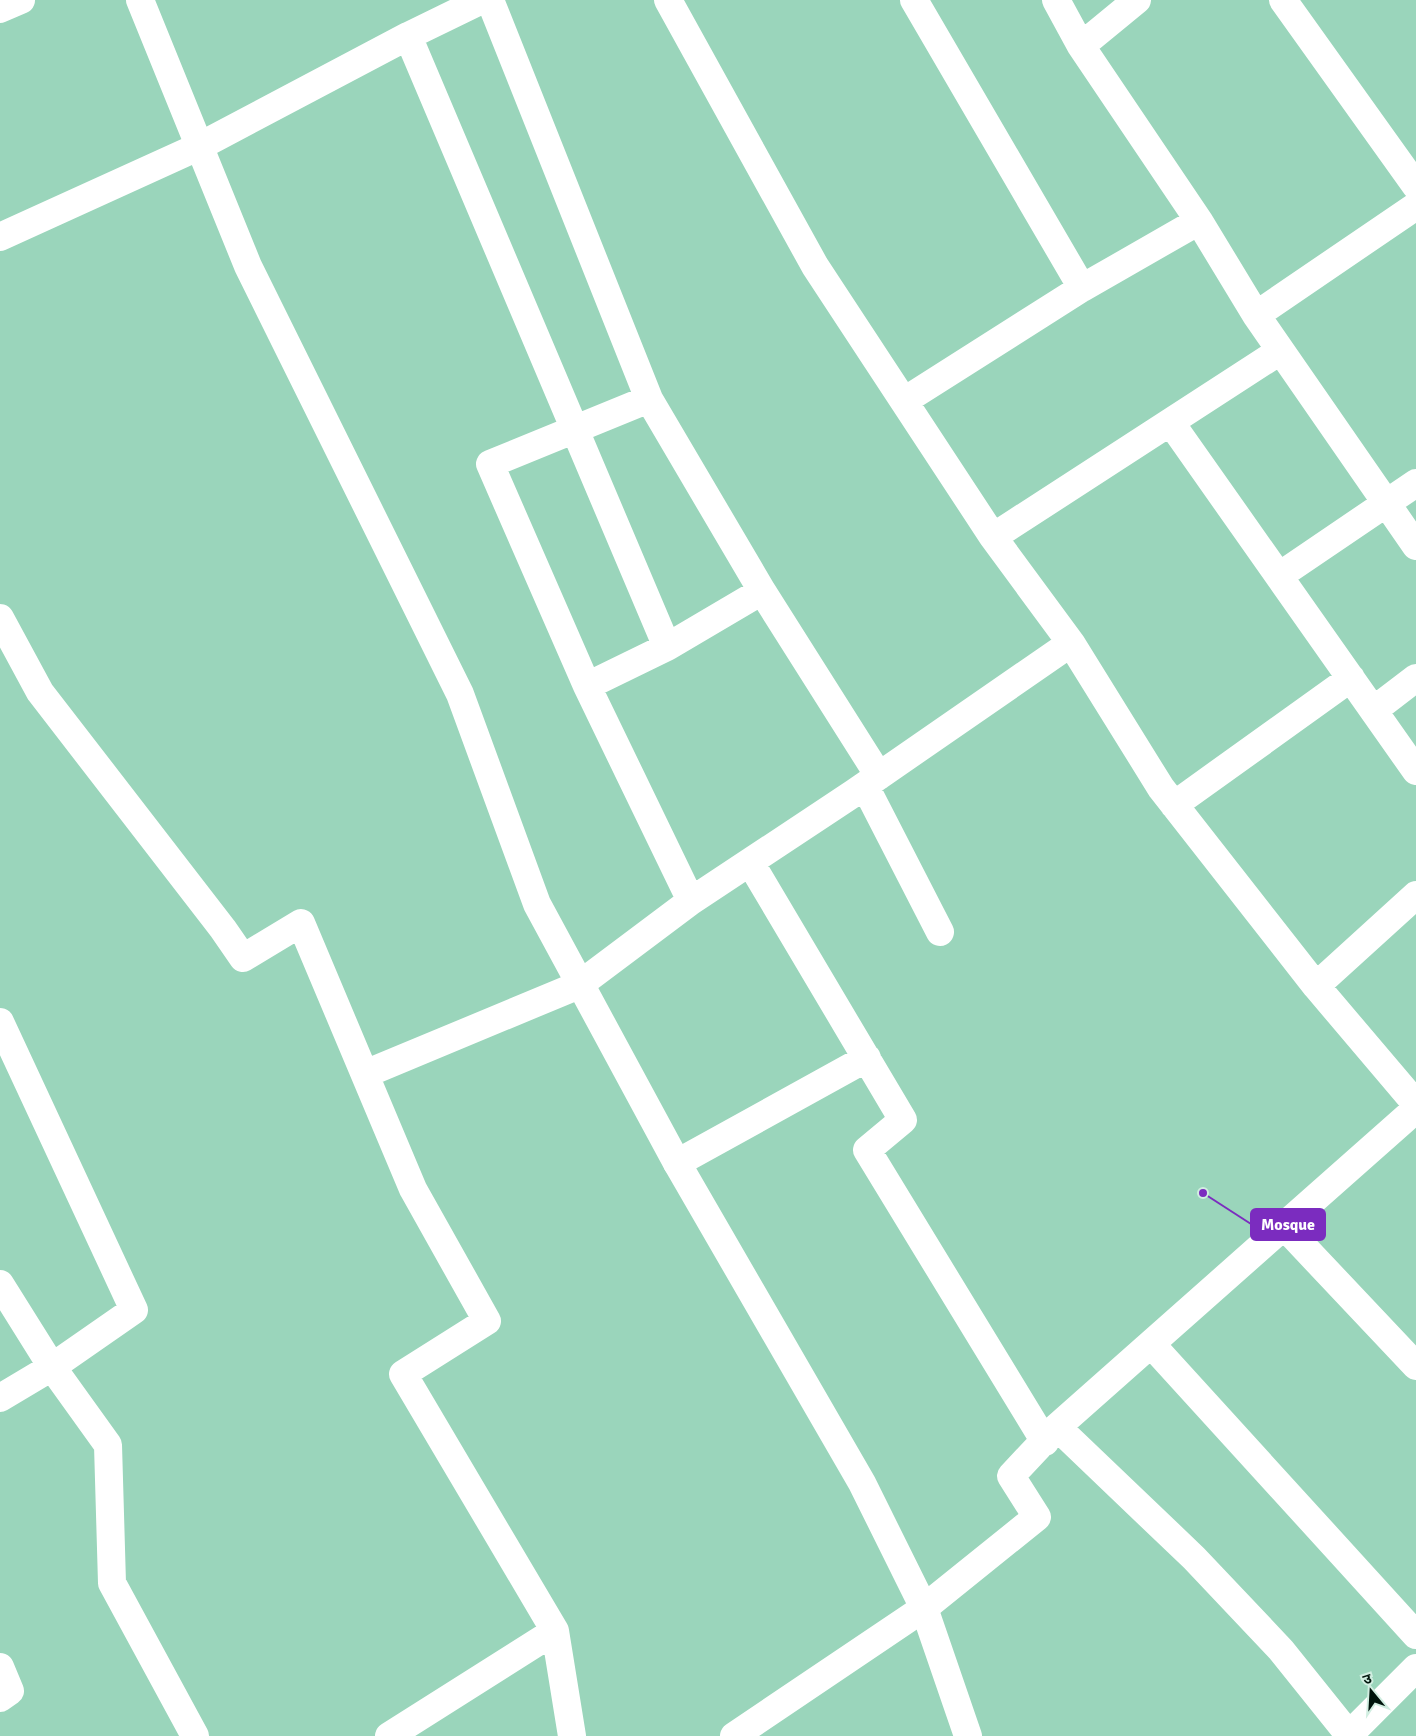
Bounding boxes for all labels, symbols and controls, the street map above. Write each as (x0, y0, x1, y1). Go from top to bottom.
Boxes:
callout: Mosque (1251, 1209, 1325, 1240)
text: Mosque (1261, 1215, 1315, 1235)
north arrow (1346, 1666, 1396, 1716)
text: उ (1361, 1670, 1374, 1688)

